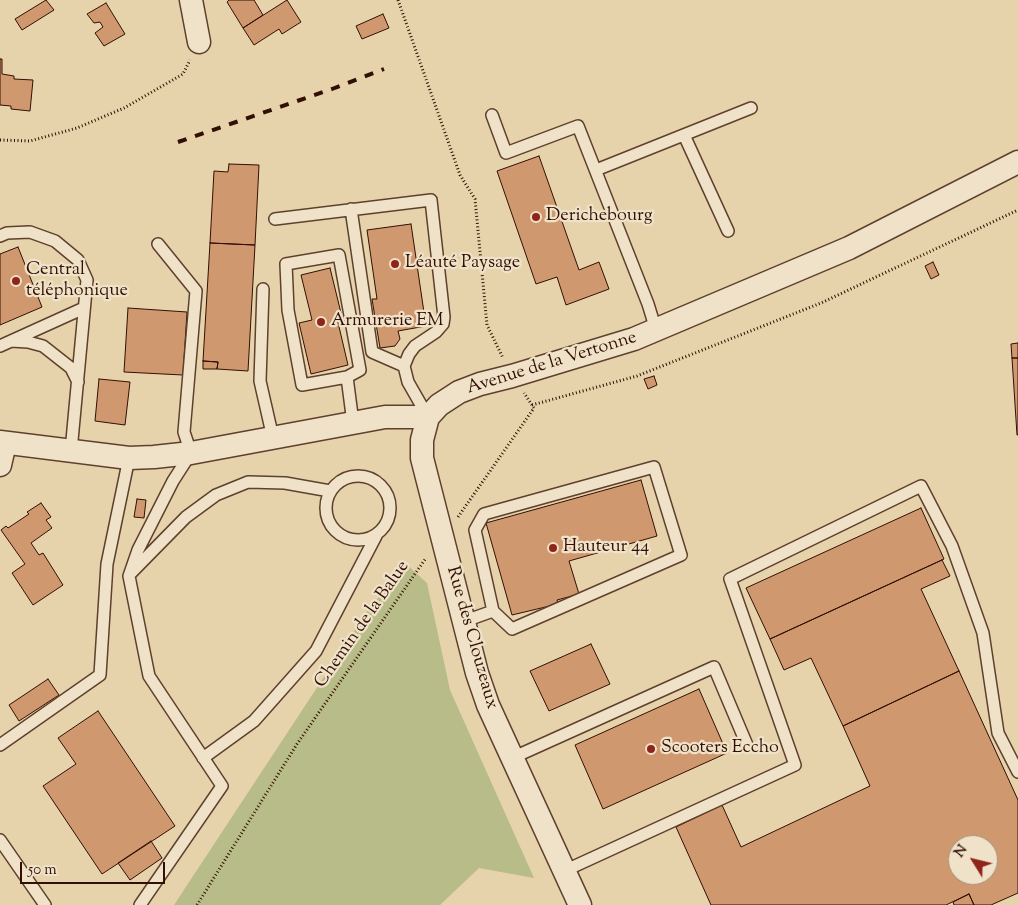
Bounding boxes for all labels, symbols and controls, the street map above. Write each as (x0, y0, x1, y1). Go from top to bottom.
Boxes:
place label: Derichebourg (546, 206, 653, 228)
marker: Derichebourg (530, 211, 542, 223)
place label: Léauté Paysage (405, 253, 520, 275)
marker: Léauté Paysage (389, 258, 401, 270)
place label: Central téléphonique (26, 260, 128, 302)
marker: Central téléphonique (10, 275, 22, 287)
place label: Armurerie EM (331, 311, 444, 333)
marker: Armurerie EM (315, 316, 327, 328)
street label: Avenue de la Vertonne (464, 328, 640, 400)
place label: Hauteur 44 (563, 537, 649, 559)
marker: Hauteur 44 (547, 542, 559, 554)
street label: Chemin de la Balue (311, 557, 415, 693)
street label: Rue des Clouzeaux (440, 564, 502, 712)
place label: Scooters Eccho (661, 738, 779, 760)
marker: Scooters Eccho (645, 743, 657, 755)
north arrow (948, 835, 998, 885)
text: N (950, 841, 973, 862)
scale bar (22, 852, 168, 884)
text: 50 m (28, 860, 57, 881)

